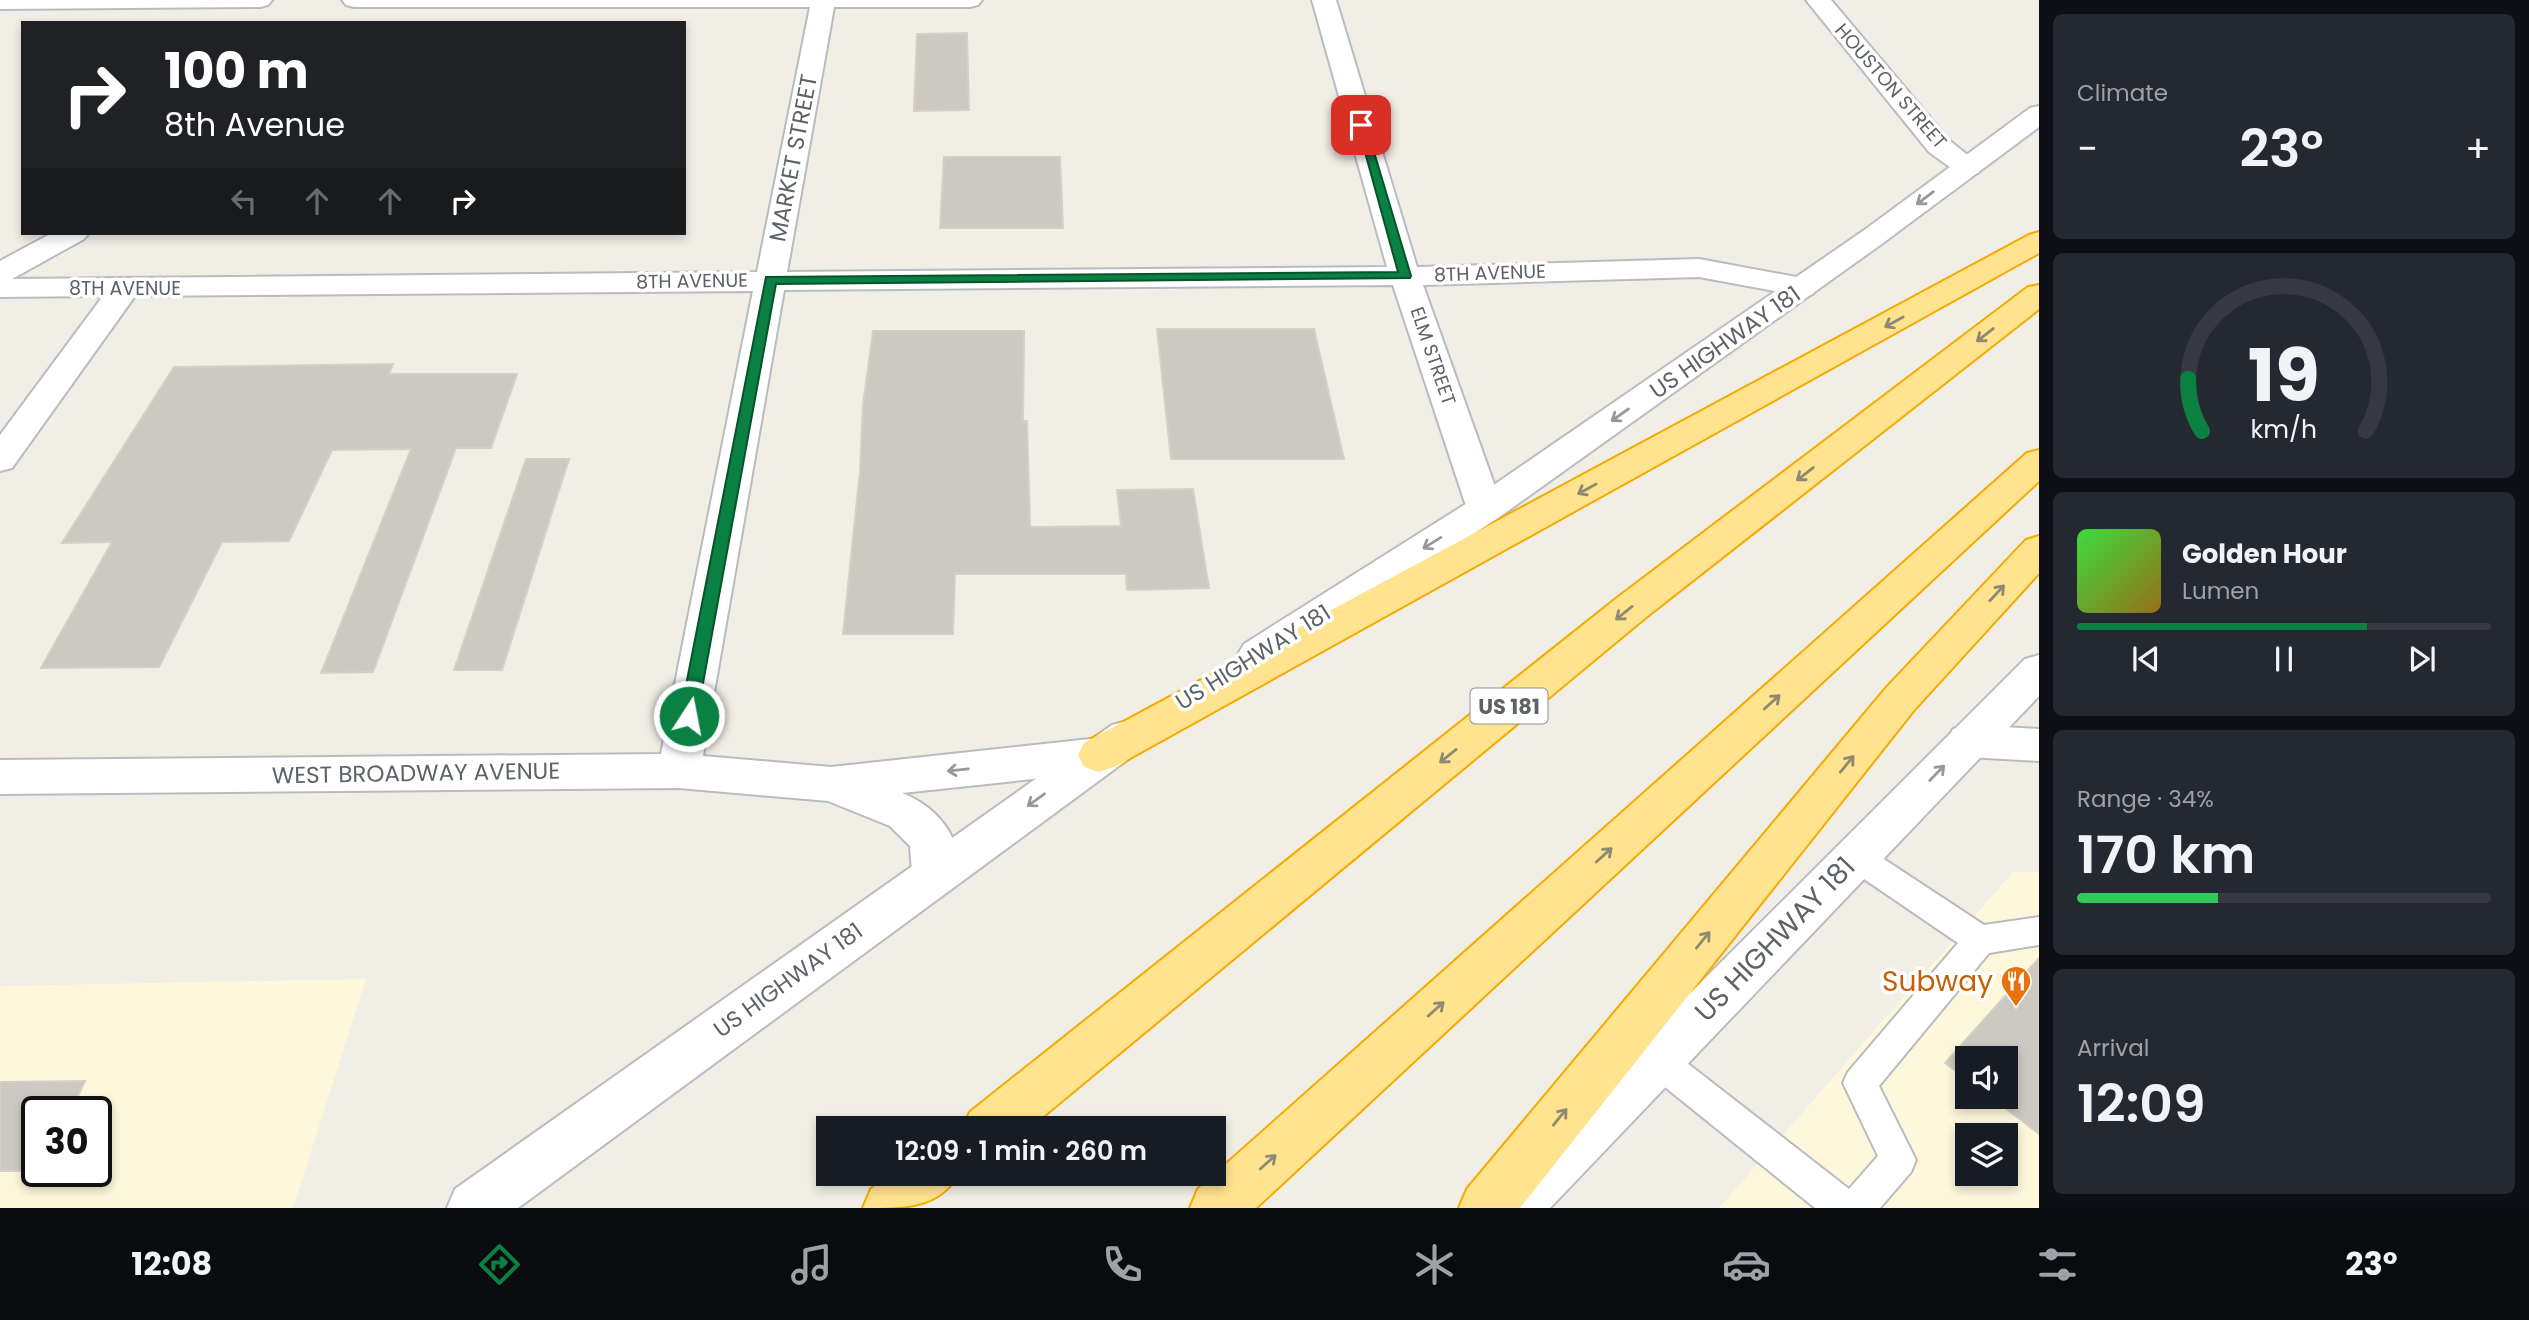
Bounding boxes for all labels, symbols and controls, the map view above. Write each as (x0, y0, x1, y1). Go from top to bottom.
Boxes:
street label: HOUSTON STREET (1829, 17, 1953, 155)
text: 100 m (164, 37, 309, 105)
icon: right (49, 49, 140, 140)
street label: MARKET STREET (761, 72, 825, 244)
text: Climate (2077, 77, 2168, 109)
pin (1331, 95, 1391, 155)
text: 8th Avenue (164, 102, 345, 147)
icon: arrive (1342, 106, 1380, 144)
text: 23° (2239, 112, 2324, 185)
text: − (2077, 122, 2098, 175)
text: + (2465, 122, 2491, 175)
icon: left (225, 182, 263, 220)
icon: ahead (298, 182, 336, 220)
icon: ahead (371, 182, 409, 220)
icon: right (444, 182, 482, 220)
one-way arrow (1917, 191, 1935, 206)
street label: 8TH AVENUE (1434, 258, 1546, 288)
street label: 8TH AVENUE (636, 267, 748, 295)
street label: 8TH AVENUE (69, 275, 181, 302)
street label: US HIGHWAY 181 (1643, 278, 1807, 406)
street label: ELM STREET (1404, 303, 1462, 409)
one-way arrow (1884, 316, 1905, 329)
text: 19 (2248, 326, 2320, 427)
one-way arrow (1976, 328, 1995, 343)
one-way arrow (1611, 408, 1630, 422)
text: km/h (2251, 412, 2317, 447)
one-way arrow (1796, 467, 1814, 482)
one-way arrow (1577, 482, 1597, 496)
one-way arrow (1423, 536, 1442, 551)
text: Golden Hour (2182, 536, 2347, 572)
text: Lumen (2182, 575, 2259, 607)
one-way arrow (1989, 585, 2006, 602)
street label: US HIGHWAY 181 (1169, 596, 1337, 718)
one-way arrow (1616, 605, 1634, 621)
icon: previous (2127, 640, 2165, 678)
icon: pause (2265, 640, 2303, 678)
icon: next (2403, 640, 2441, 678)
position arrow (652, 679, 726, 753)
road number: US 181 (1470, 688, 1548, 724)
one-way arrow (1763, 694, 1781, 710)
one-way arrow (1439, 748, 1457, 764)
street label: WEST BROADWAY AVENUE (272, 754, 560, 792)
one-way arrow (1839, 755, 1855, 773)
one-way arrow (947, 764, 970, 777)
one-way arrow (1928, 765, 1945, 782)
text: Range · 34% (2077, 783, 2214, 815)
one-way arrow (1027, 793, 1046, 808)
text: 170 km (2077, 818, 2255, 891)
one-way arrow (1595, 847, 1612, 864)
street label: US HIGHWAY 181 (1686, 848, 1864, 1030)
street label: US HIGHWAY 181 (707, 915, 869, 1045)
one-way arrow (1696, 932, 1711, 950)
place label: Subway (1882, 962, 1993, 1001)
restaurant icon: Subway (1999, 964, 2033, 1008)
one-way arrow (1427, 1000, 1444, 1017)
text: Arrival (2077, 1032, 2149, 1064)
map controls (1955, 1046, 2018, 1186)
button: sound (1955, 1046, 2018, 1109)
text: 12:09 (2077, 1067, 2206, 1140)
speed limit sign: 30 (21, 1096, 112, 1187)
one-way arrow (1552, 1108, 1568, 1126)
button: layers (1955, 1123, 2018, 1186)
text: 12:09 · 1 min · 260 m (895, 1133, 1147, 1169)
one-way arrow (1259, 1154, 1277, 1170)
icon: directions (475, 1240, 524, 1289)
icon: music (787, 1240, 836, 1289)
icon: phone (1098, 1240, 1147, 1289)
icon: climate (1410, 1240, 1459, 1289)
icon: car (1722, 1240, 1771, 1289)
icon: filters (2033, 1240, 2082, 1289)
text: 12:08 (131, 1241, 212, 1286)
text: 23° (2345, 1241, 2398, 1286)

